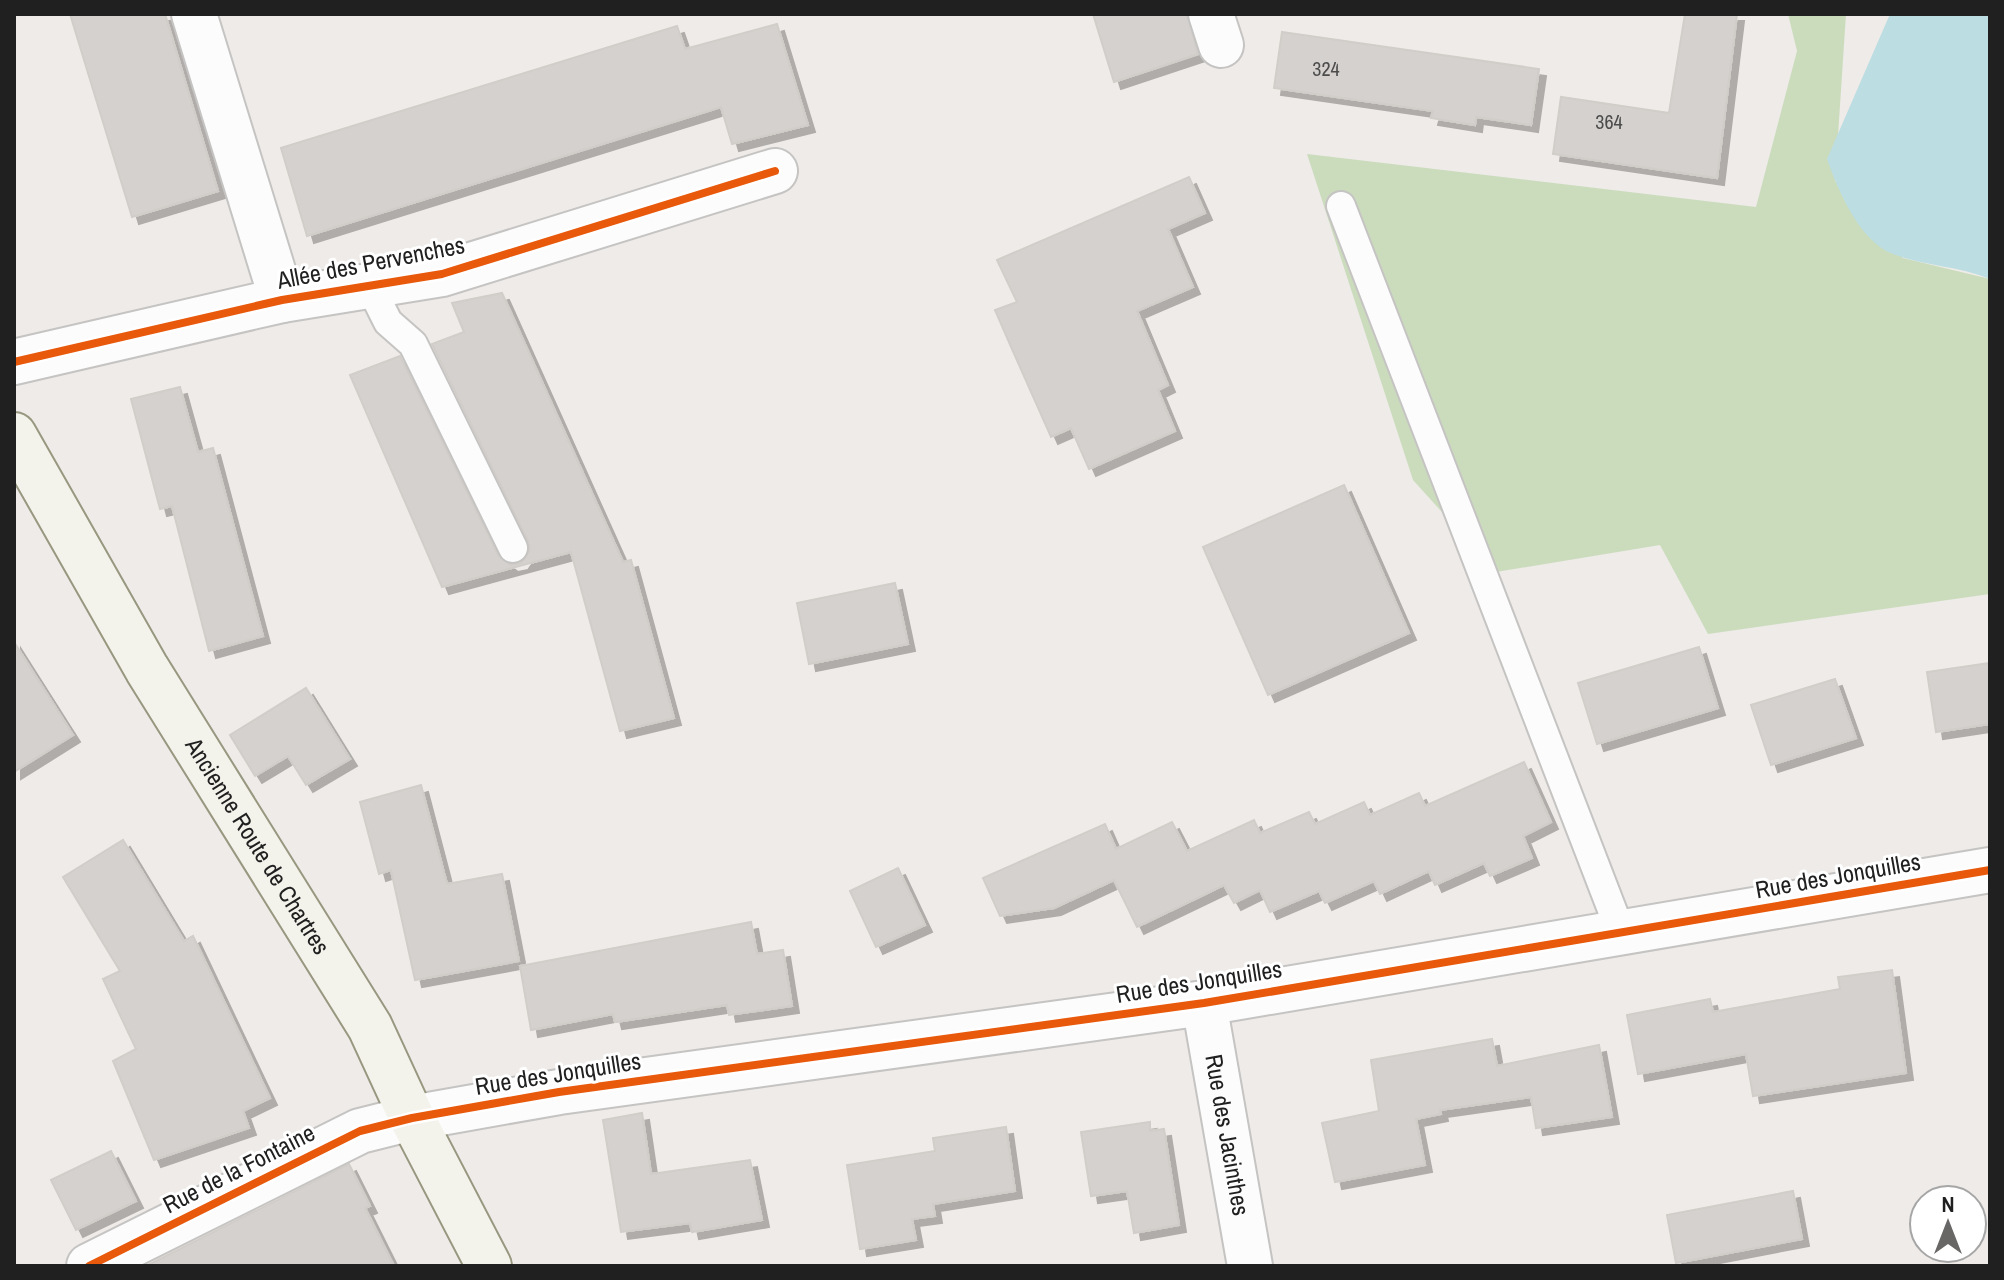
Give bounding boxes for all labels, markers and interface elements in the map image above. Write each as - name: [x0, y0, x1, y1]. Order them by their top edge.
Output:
- house number: 324: [1312, 55, 1340, 82]
- house number: 364: [1595, 108, 1623, 135]
- street label: Allée des Pervenches: [273, 228, 467, 296]
- street label: Ancienne Route de Chartres: [178, 730, 338, 960]
- street label: Rue des Jonquilles: [1753, 845, 1923, 905]
- street label: Rue des Jonquilles: [1114, 952, 1284, 1010]
- street label: Rue des Jonquilles: [473, 1044, 643, 1102]
- street label: Rue des Jacinthes: [1198, 1052, 1258, 1218]
- street label: Rue de la Fontaine: [157, 1116, 320, 1220]
- north arrow: [1908, 1184, 1988, 1264]
- text: N: [1941, 1189, 1955, 1219]

